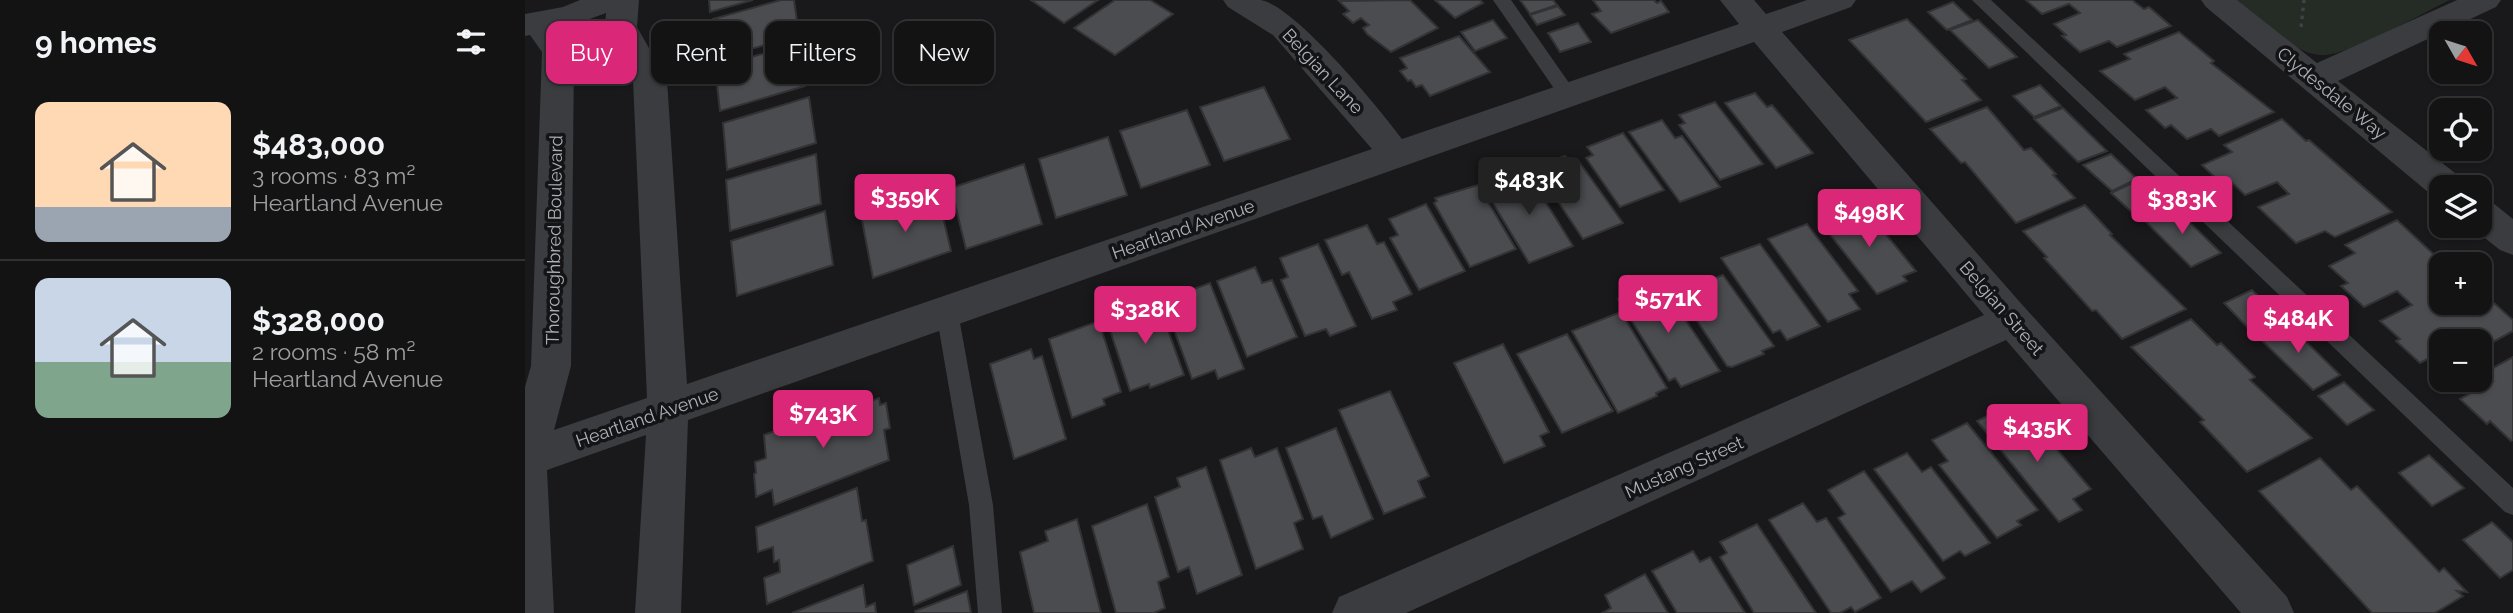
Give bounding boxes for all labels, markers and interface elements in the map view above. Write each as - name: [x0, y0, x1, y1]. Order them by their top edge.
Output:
- chip: Buy: [546, 21, 637, 84]
- chip: Rent: [651, 21, 751, 84]
- chip: Filters: [765, 21, 880, 84]
- chip: New: [894, 21, 994, 84]
- north arrow: [2429, 21, 2492, 84]
- map controls: [2429, 21, 2492, 392]
- icon: filters: [452, 23, 490, 61]
- street label: Belgian Lane: [1278, 24, 1368, 118]
- text: 9 homes: [35, 25, 157, 60]
- street label: Clydesdale Way: [2273, 43, 2391, 144]
- button: locate: [2429, 98, 2492, 161]
- text: $483,000: [252, 127, 385, 162]
- icon: home: [91, 130, 175, 214]
- street label: Thoroughbred Boulevard: [542, 135, 566, 345]
- pin: $483K: [1480, 158, 1578, 217]
- text: 3 rooms · 83 m²: [252, 162, 415, 189]
- text: $483K: [1494, 166, 1564, 193]
- pin: $359K: [856, 174, 954, 234]
- button: layers: [2429, 175, 2492, 238]
- pin: $383K: [2133, 176, 2231, 236]
- text: $359K: [871, 183, 939, 210]
- text: $383K: [2147, 185, 2217, 212]
- text: Heartland Avenue: [252, 189, 443, 216]
- pin: $498K: [1820, 190, 1918, 249]
- street label: Heartland Avenue: [1109, 195, 1257, 263]
- text: $498K: [1834, 198, 1904, 225]
- button: +: [2429, 252, 2492, 315]
- street label: Belgian Street: [1956, 257, 2048, 359]
- pin: $571K: [1619, 276, 1717, 335]
- text: $571K: [1635, 284, 1701, 311]
- pin: $328K: [1096, 286, 1194, 346]
- text: $328K: [1110, 295, 1180, 322]
- pin: $484K: [2249, 296, 2347, 355]
- text: $328,000: [252, 303, 385, 338]
- text: $484K: [2263, 304, 2333, 331]
- icon: home: [91, 306, 175, 390]
- button: −: [2429, 329, 2492, 392]
- text: 2 rooms · 58 m²: [252, 338, 415, 365]
- text: Heartland Avenue: [252, 365, 443, 392]
- street label: Heartland Avenue: [573, 383, 721, 451]
- pin: $743K: [774, 391, 872, 450]
- text: $743K: [789, 399, 857, 426]
- pin: $435K: [1988, 405, 2086, 464]
- text: $435K: [2003, 413, 2071, 440]
- street label: Mustang Street: [1622, 432, 1746, 502]

